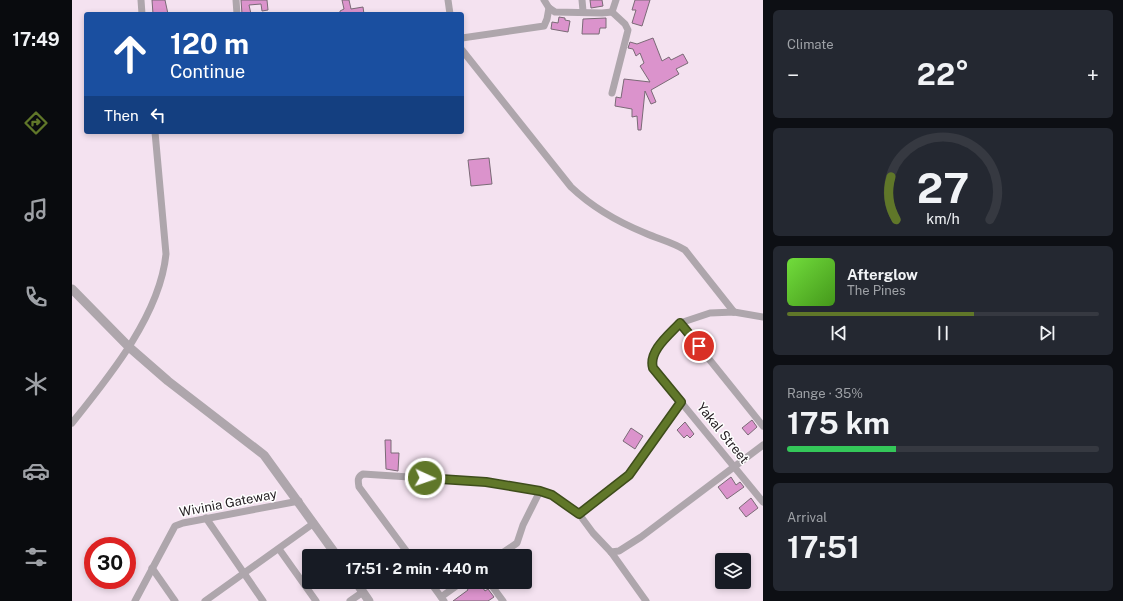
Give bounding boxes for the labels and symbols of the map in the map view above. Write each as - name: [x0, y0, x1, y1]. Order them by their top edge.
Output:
- pin: [682, 329, 716, 363]
- street label: Yakal Street: [694, 400, 752, 466]
- position arrow: [404, 457, 446, 499]
- street label: Wivinia Gateway: [178, 486, 278, 520]
- speed limit sign: 30: [84, 537, 136, 589]

